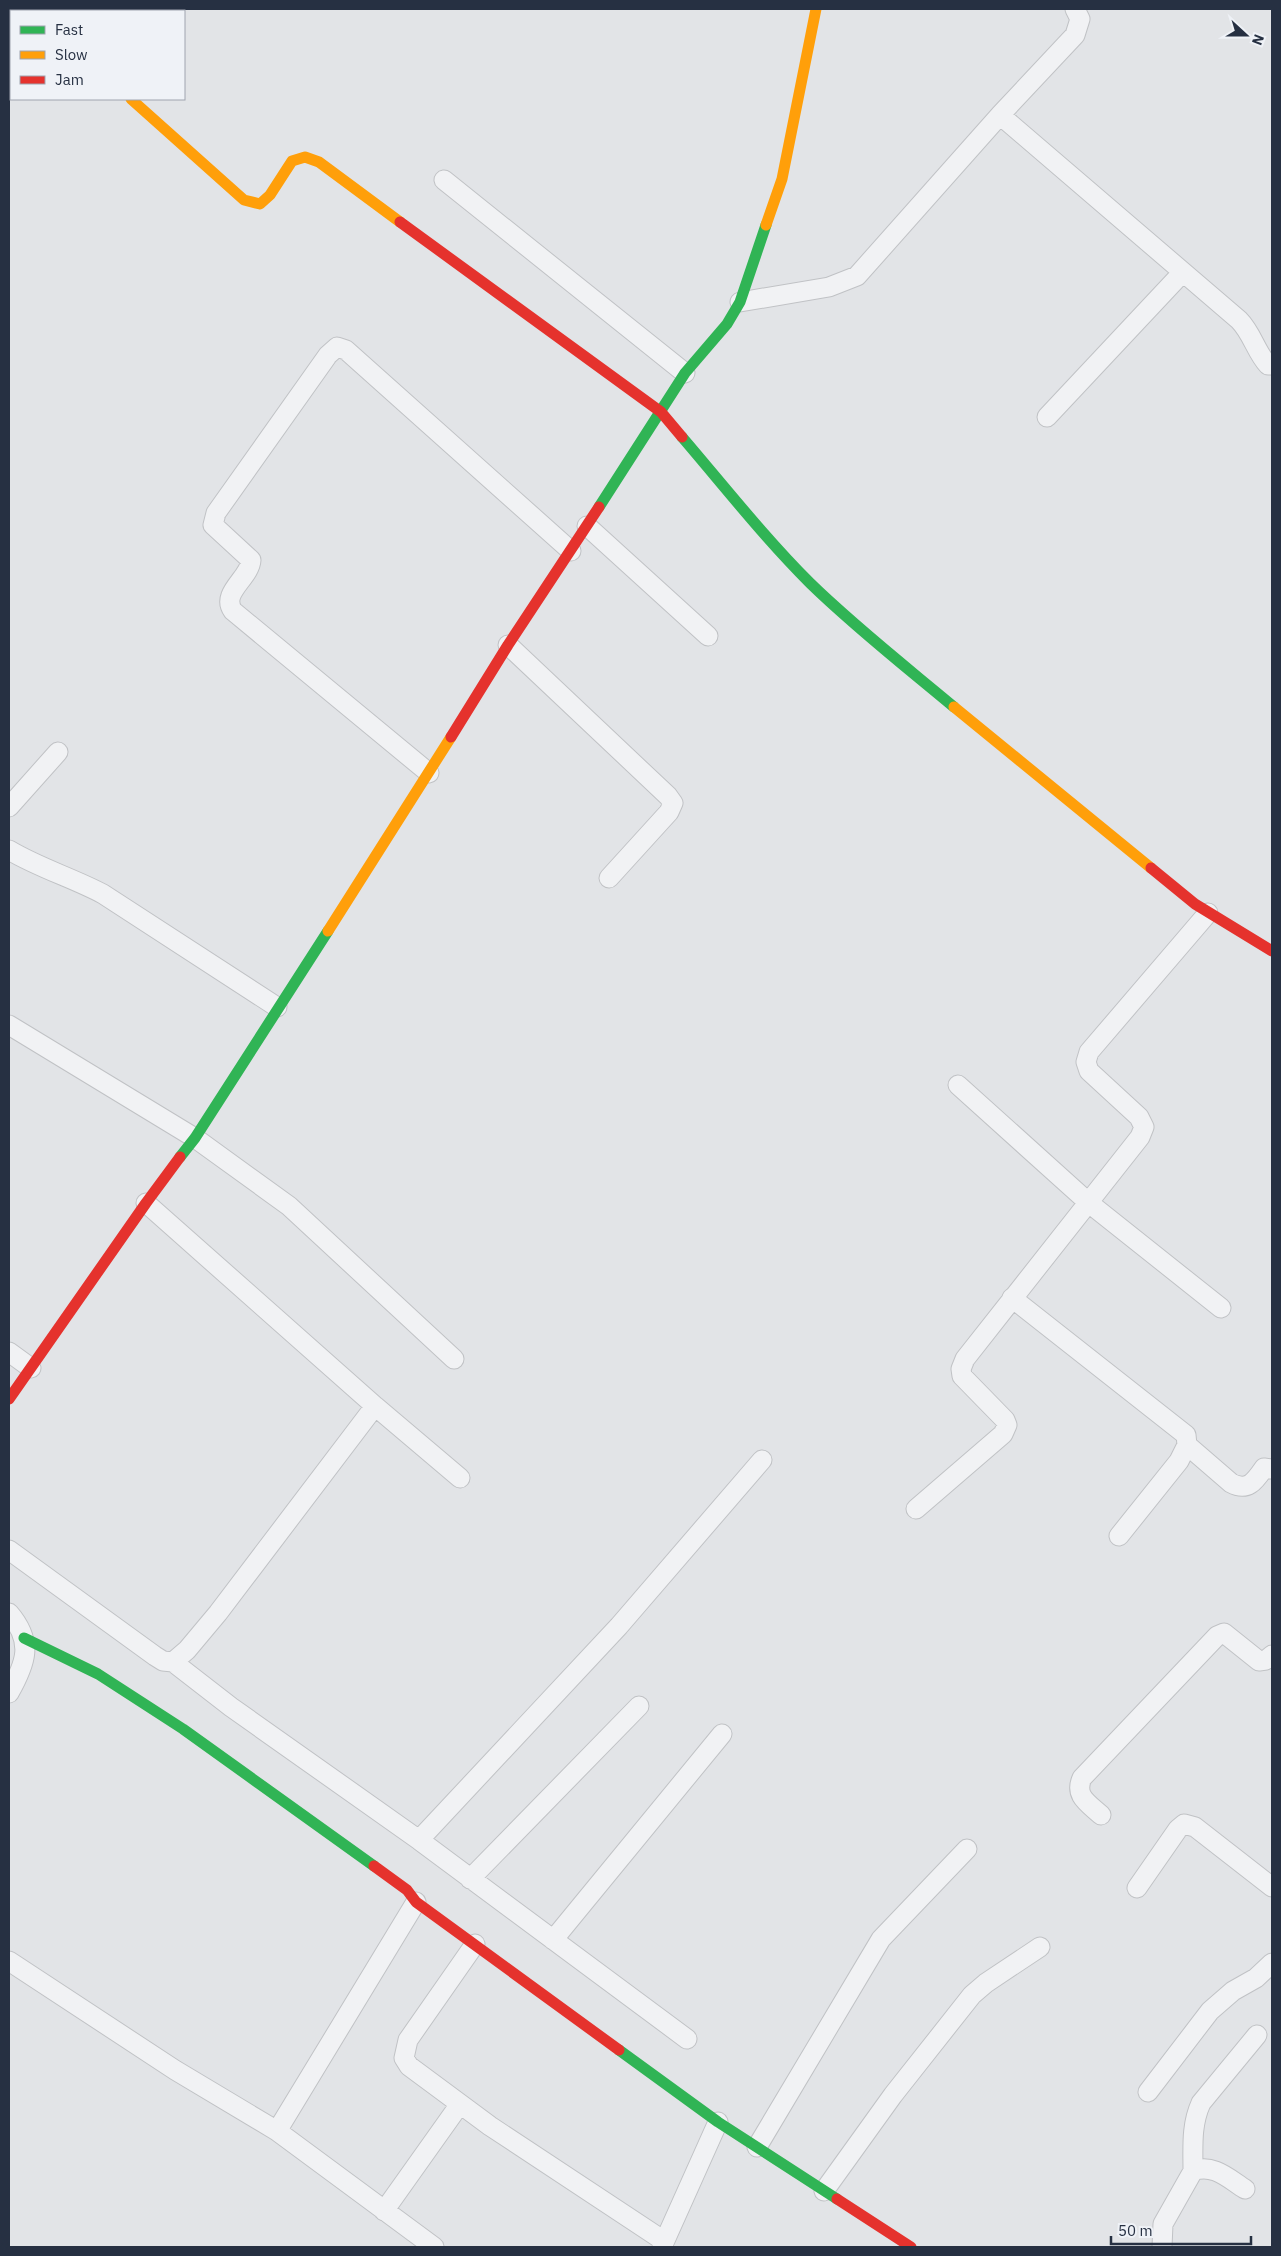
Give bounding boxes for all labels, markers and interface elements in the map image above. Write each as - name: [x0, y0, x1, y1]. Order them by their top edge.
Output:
- legend: [10, 10, 185, 100]
- north arrow: [1221, 10, 1271, 60]
- text: Fast: [55, 20, 83, 39]
- text: N: [1248, 32, 1268, 48]
- text: Slow: [55, 45, 88, 64]
- text: Jam: [55, 70, 84, 89]
- scale bar: [1111, 2214, 1251, 2246]
- text: 50 m: [1118, 2221, 1153, 2240]

